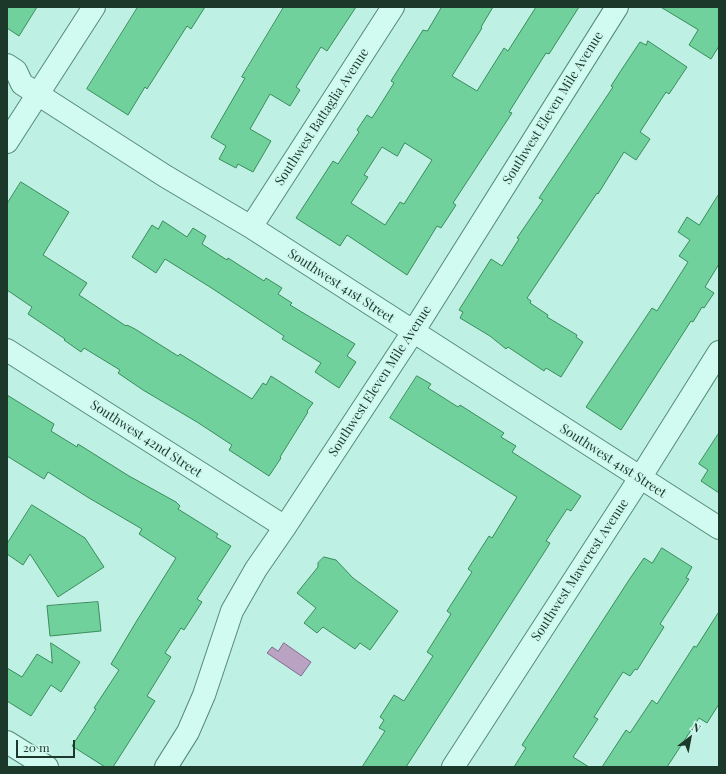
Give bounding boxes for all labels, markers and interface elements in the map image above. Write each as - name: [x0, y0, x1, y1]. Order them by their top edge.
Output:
- street label: Southwest Eleven Mile Avenue: [499, 29, 607, 187]
- street label: Southwest Battaglia Avenue: [272, 45, 372, 189]
- street label: Southwest 41st Street: [285, 246, 397, 326]
- street label: Southwest Eleven Mile Avenue: [325, 302, 435, 460]
- street label: Southwest 42nd Street: [87, 397, 205, 481]
- street label: Southwest 41st Street: [557, 421, 669, 501]
- street label: Southwest Mawcrest Avenue: [528, 496, 632, 644]
- north arrow: [670, 718, 710, 758]
- text: N: [689, 719, 704, 736]
- scale bar: [18, 732, 77, 758]
- text: 20 m: [23, 739, 50, 755]

